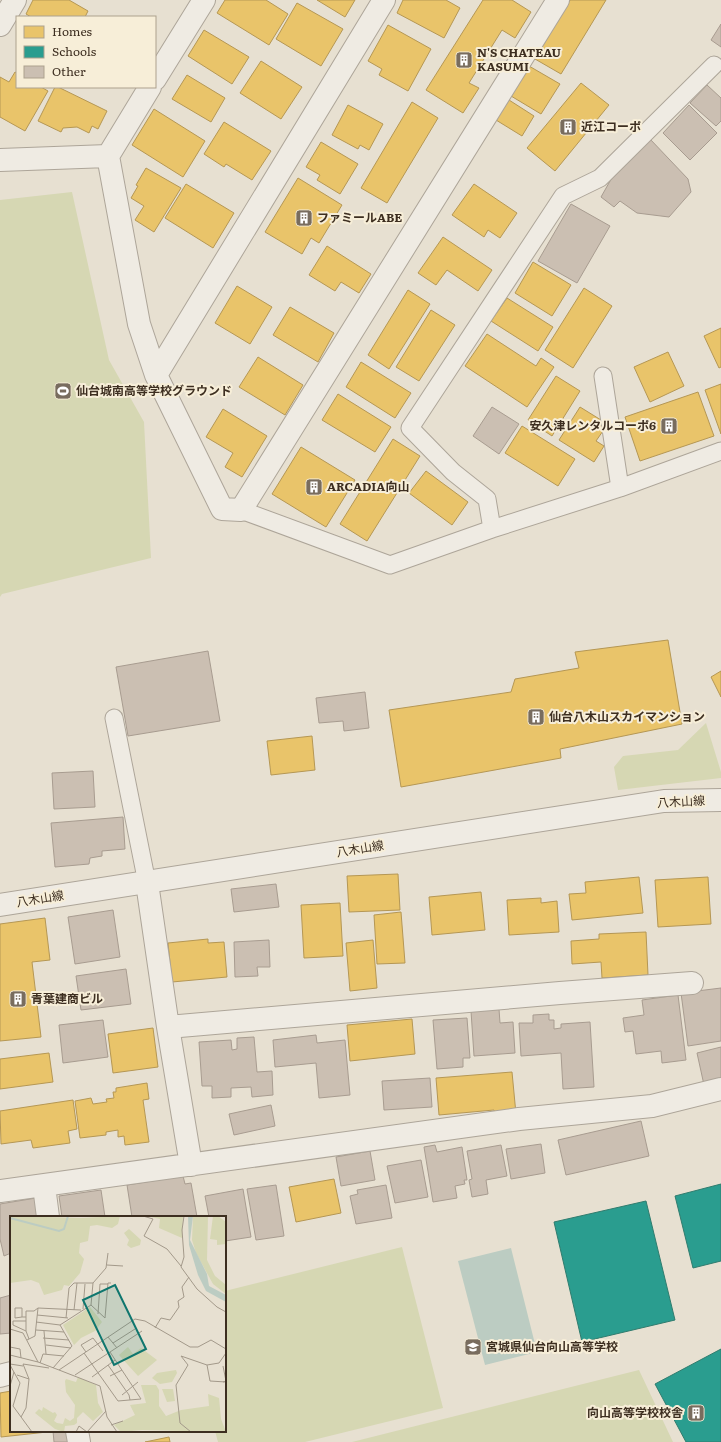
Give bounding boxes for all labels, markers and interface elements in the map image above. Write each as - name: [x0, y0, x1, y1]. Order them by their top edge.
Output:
- legend: [16, 16, 156, 88]
- text: Homes: [52, 22, 92, 40]
- text: Schools: [52, 42, 97, 60]
- place label: N'S CHATEAU KASUMI: [477, 43, 562, 75]
- building icon: N'S CHATEAU KASUMI: [454, 50, 474, 70]
- text: Other: [52, 62, 86, 80]
- building icon: 近江コーポ: [558, 117, 578, 137]
- place label: 近江コーポ: [581, 117, 641, 135]
- building icon: ファミールABE: [294, 208, 314, 228]
- place label: ファミールABE: [317, 208, 402, 226]
- sports icon: 仙台城南高等学校グラウンド: [53, 381, 73, 401]
- place label: 仙台城南高等学校グラウンド: [76, 381, 232, 399]
- place label: 安久津レンタルコーポ6: [529, 416, 656, 434]
- building icon: 安久津レンタルコーポ6: [659, 416, 679, 436]
- building icon: ARCADIA向山: [304, 477, 324, 497]
- place label: ARCADIA向山: [327, 477, 409, 495]
- building icon: 仙台八木山スカイマンション: [526, 707, 546, 727]
- place label: 仙台八木山スカイマンション: [549, 707, 705, 725]
- street label: 八木山線: [657, 791, 705, 811]
- street label: 八木山線: [335, 835, 385, 861]
- street label: 八木山線: [15, 885, 65, 911]
- building icon: 青葉建商ビル: [8, 989, 28, 1009]
- place label: 青葉建商ビル: [31, 989, 103, 1007]
- inset map: [10, 1216, 226, 1432]
- school or university icon: 宮城県仙台向山高等学校: [463, 1337, 483, 1357]
- place label: 宮城県仙台向山高等学校: [486, 1337, 618, 1355]
- place label: 向山高等学校校舎: [587, 1403, 683, 1421]
- building icon: 向山高等学校校舎: [686, 1403, 706, 1423]

